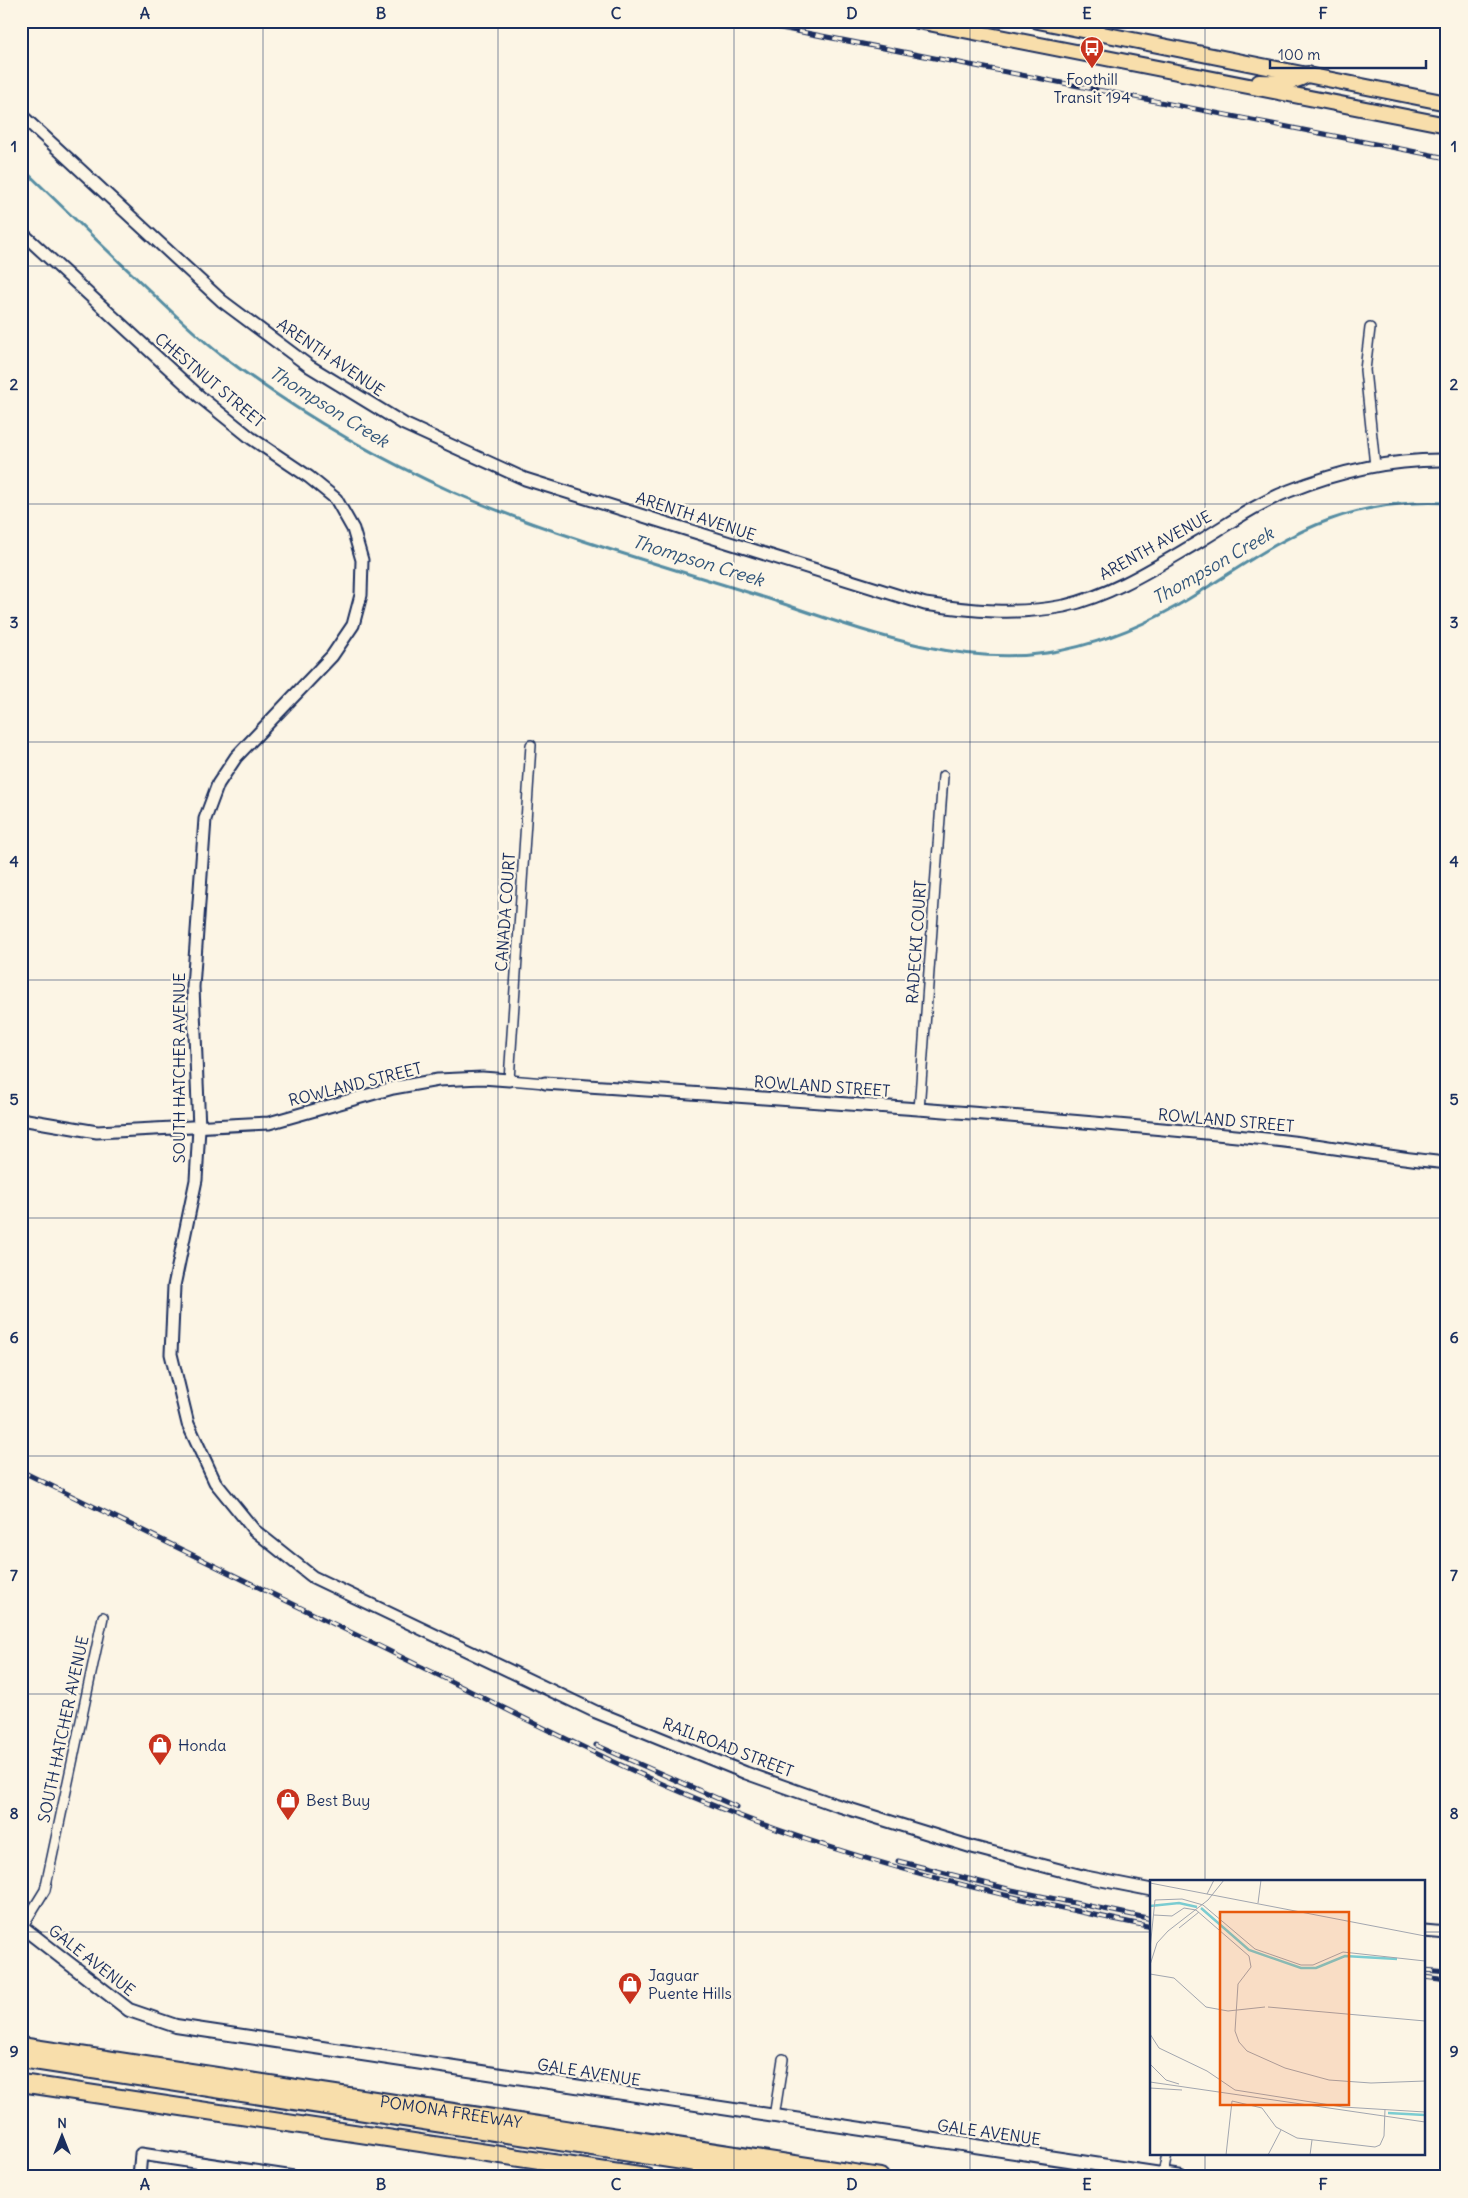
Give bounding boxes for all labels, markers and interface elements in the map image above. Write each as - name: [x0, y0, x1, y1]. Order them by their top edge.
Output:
- text: A: [140, 3, 150, 23]
- text: B: [376, 3, 387, 23]
- text: C: [611, 3, 622, 23]
- text: D: [846, 3, 858, 23]
- text: E: [1082, 3, 1092, 23]
- text: F: [1318, 3, 1328, 23]
- bus stop icon: Foothill Transit 194: [1079, 35, 1105, 69]
- scale bar: [1270, 38, 1427, 70]
- text: 100 m: [1278, 45, 1320, 64]
- place label: Foothill Transit 194: [1054, 69, 1130, 107]
- text: 1: [11, 136, 17, 156]
- text: 1: [1451, 136, 1457, 156]
- street label: ARENTH AVENUE: [274, 314, 388, 400]
- street label: CHESTNUT STREET: [151, 328, 269, 432]
- water label: Thompson Creek: [265, 361, 395, 453]
- text: 2: [10, 374, 19, 394]
- text: 2: [1450, 374, 1459, 394]
- street label: ARENTH AVENUE: [633, 487, 759, 545]
- street label: ARENTH AVENUE: [1095, 506, 1215, 584]
- water label: Thompson Creek: [1148, 521, 1279, 610]
- water label: Thompson Creek: [630, 530, 768, 592]
- text: 3: [9, 612, 19, 632]
- text: 3: [1449, 612, 1459, 632]
- text: 4: [9, 851, 19, 871]
- text: 4: [1449, 851, 1459, 871]
- street label: CANADA COURT: [491, 852, 519, 972]
- street label: RADECKI COURT: [902, 880, 930, 1004]
- street label: SOUTH HATCHER AVENUE: [169, 973, 189, 1163]
- street label: ROWLAND STREET: [286, 1058, 424, 1110]
- street label: ROWLAND STREET: [753, 1071, 891, 1101]
- text: 5: [9, 1089, 19, 1109]
- text: 5: [1449, 1089, 1459, 1109]
- street label: ROWLAND STREET: [1157, 1104, 1295, 1136]
- text: 6: [9, 1327, 19, 1347]
- text: 6: [1449, 1327, 1459, 1347]
- text: 7: [10, 1565, 18, 1585]
- text: 7: [1450, 1565, 1458, 1585]
- street label: SOUTH HATCHER AVENUE: [33, 1634, 93, 1824]
- street label: RAILROAD STREET: [660, 1713, 796, 1781]
- shop icon: Honda: [147, 1732, 173, 1766]
- place label: Honda: [178, 1735, 226, 1755]
- shop icon: Best Buy: [275, 1787, 301, 1821]
- place label: Best Buy: [306, 1790, 370, 1810]
- text: 8: [9, 1803, 19, 1823]
- text: 8: [1449, 1803, 1459, 1823]
- inset map: [1150, 1880, 1426, 2156]
- street label: GALE AVENUE: [45, 1920, 139, 2000]
- place label: Jaguar Puente Hills: [648, 1965, 732, 2003]
- shop icon: Jaguar Puente Hills: [617, 1971, 643, 2005]
- text: 9: [9, 2041, 19, 2061]
- text: 9: [1449, 2041, 1459, 2061]
- street label: GALE AVENUE: [536, 2054, 642, 2090]
- street label: POMONA FREEWAY: [379, 2091, 523, 2132]
- north arrow: [38, 2110, 88, 2160]
- text: N: [57, 2114, 67, 2132]
- street label: GALE AVENUE: [936, 2115, 1042, 2149]
- text: A: [140, 2174, 150, 2194]
- text: B: [376, 2174, 387, 2194]
- text: C: [611, 2174, 622, 2194]
- text: D: [846, 2174, 858, 2194]
- text: E: [1082, 2174, 1092, 2194]
- text: F: [1318, 2174, 1328, 2194]

